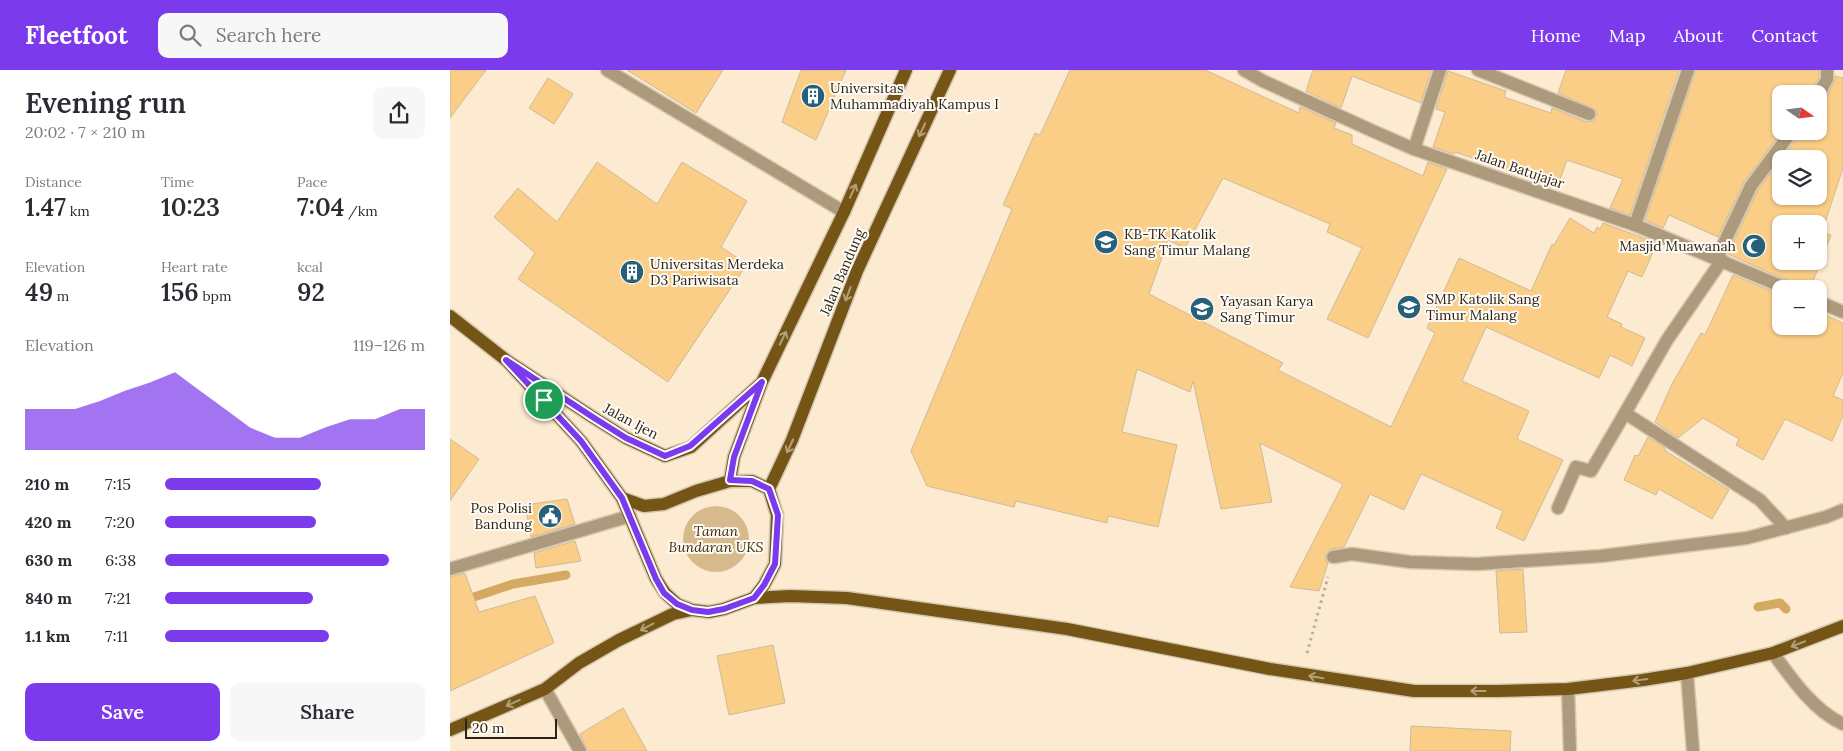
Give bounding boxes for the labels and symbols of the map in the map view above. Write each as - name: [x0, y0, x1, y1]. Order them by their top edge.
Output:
- place label: Universitas Muhammadiyah Kampus I: [830, 79, 999, 113]
- building icon: Universitas Muhammadiyah Kampus I: [800, 83, 826, 109]
- north arrow: [1772, 85, 1828, 140]
- one-way arrow: [917, 122, 926, 137]
- street label: Jalan Batujajar: [1472, 145, 1567, 193]
- one-way arrow: [849, 184, 858, 199]
- place label: KB-TK Katolik Sang Timur Malang: [1124, 225, 1250, 259]
- street label: Jalan Bandung: [815, 226, 869, 319]
- school or university icon: KB-TK Katolik Sang Timur Malang: [1093, 229, 1119, 255]
- mosque icon: Masjid Muawanah: [1741, 233, 1767, 259]
- place label: Masjid Muawanah: [1619, 237, 1736, 255]
- place label: Universitas Merdeka D3 Pariwisata: [650, 255, 784, 289]
- building icon: Universitas Merdeka D3 Pariwisata: [619, 259, 645, 285]
- one-way arrow: [843, 286, 852, 301]
- place label: SMP Katolik Sang Timur Malang: [1426, 290, 1540, 324]
- place label: Yayasan Karya Sang Timur: [1219, 292, 1313, 326]
- school or university icon: SMP Katolik Sang Timur Malang: [1396, 294, 1422, 320]
- school or university icon: Yayasan Karya Sang Timur: [1189, 296, 1215, 322]
- one-way arrow: [779, 331, 788, 346]
- pin: [523, 379, 565, 421]
- street label: Jalan Ijen: [600, 399, 662, 443]
- one-way arrow: [784, 438, 794, 453]
- place label: Pos Polisi Bandung: [471, 499, 532, 533]
- public building icon: Pos Polisi Bandung: [537, 503, 563, 529]
- park label: Taman Bundaran UKS: [669, 522, 763, 556]
- one-way arrow: [640, 623, 655, 632]
- one-way arrow: [1790, 640, 1805, 649]
- one-way arrow: [1309, 671, 1325, 681]
- one-way arrow: [1632, 675, 1648, 685]
- one-way arrow: [1470, 686, 1486, 696]
- one-way arrow: [506, 699, 521, 708]
- scale bar: [465, 716, 558, 739]

